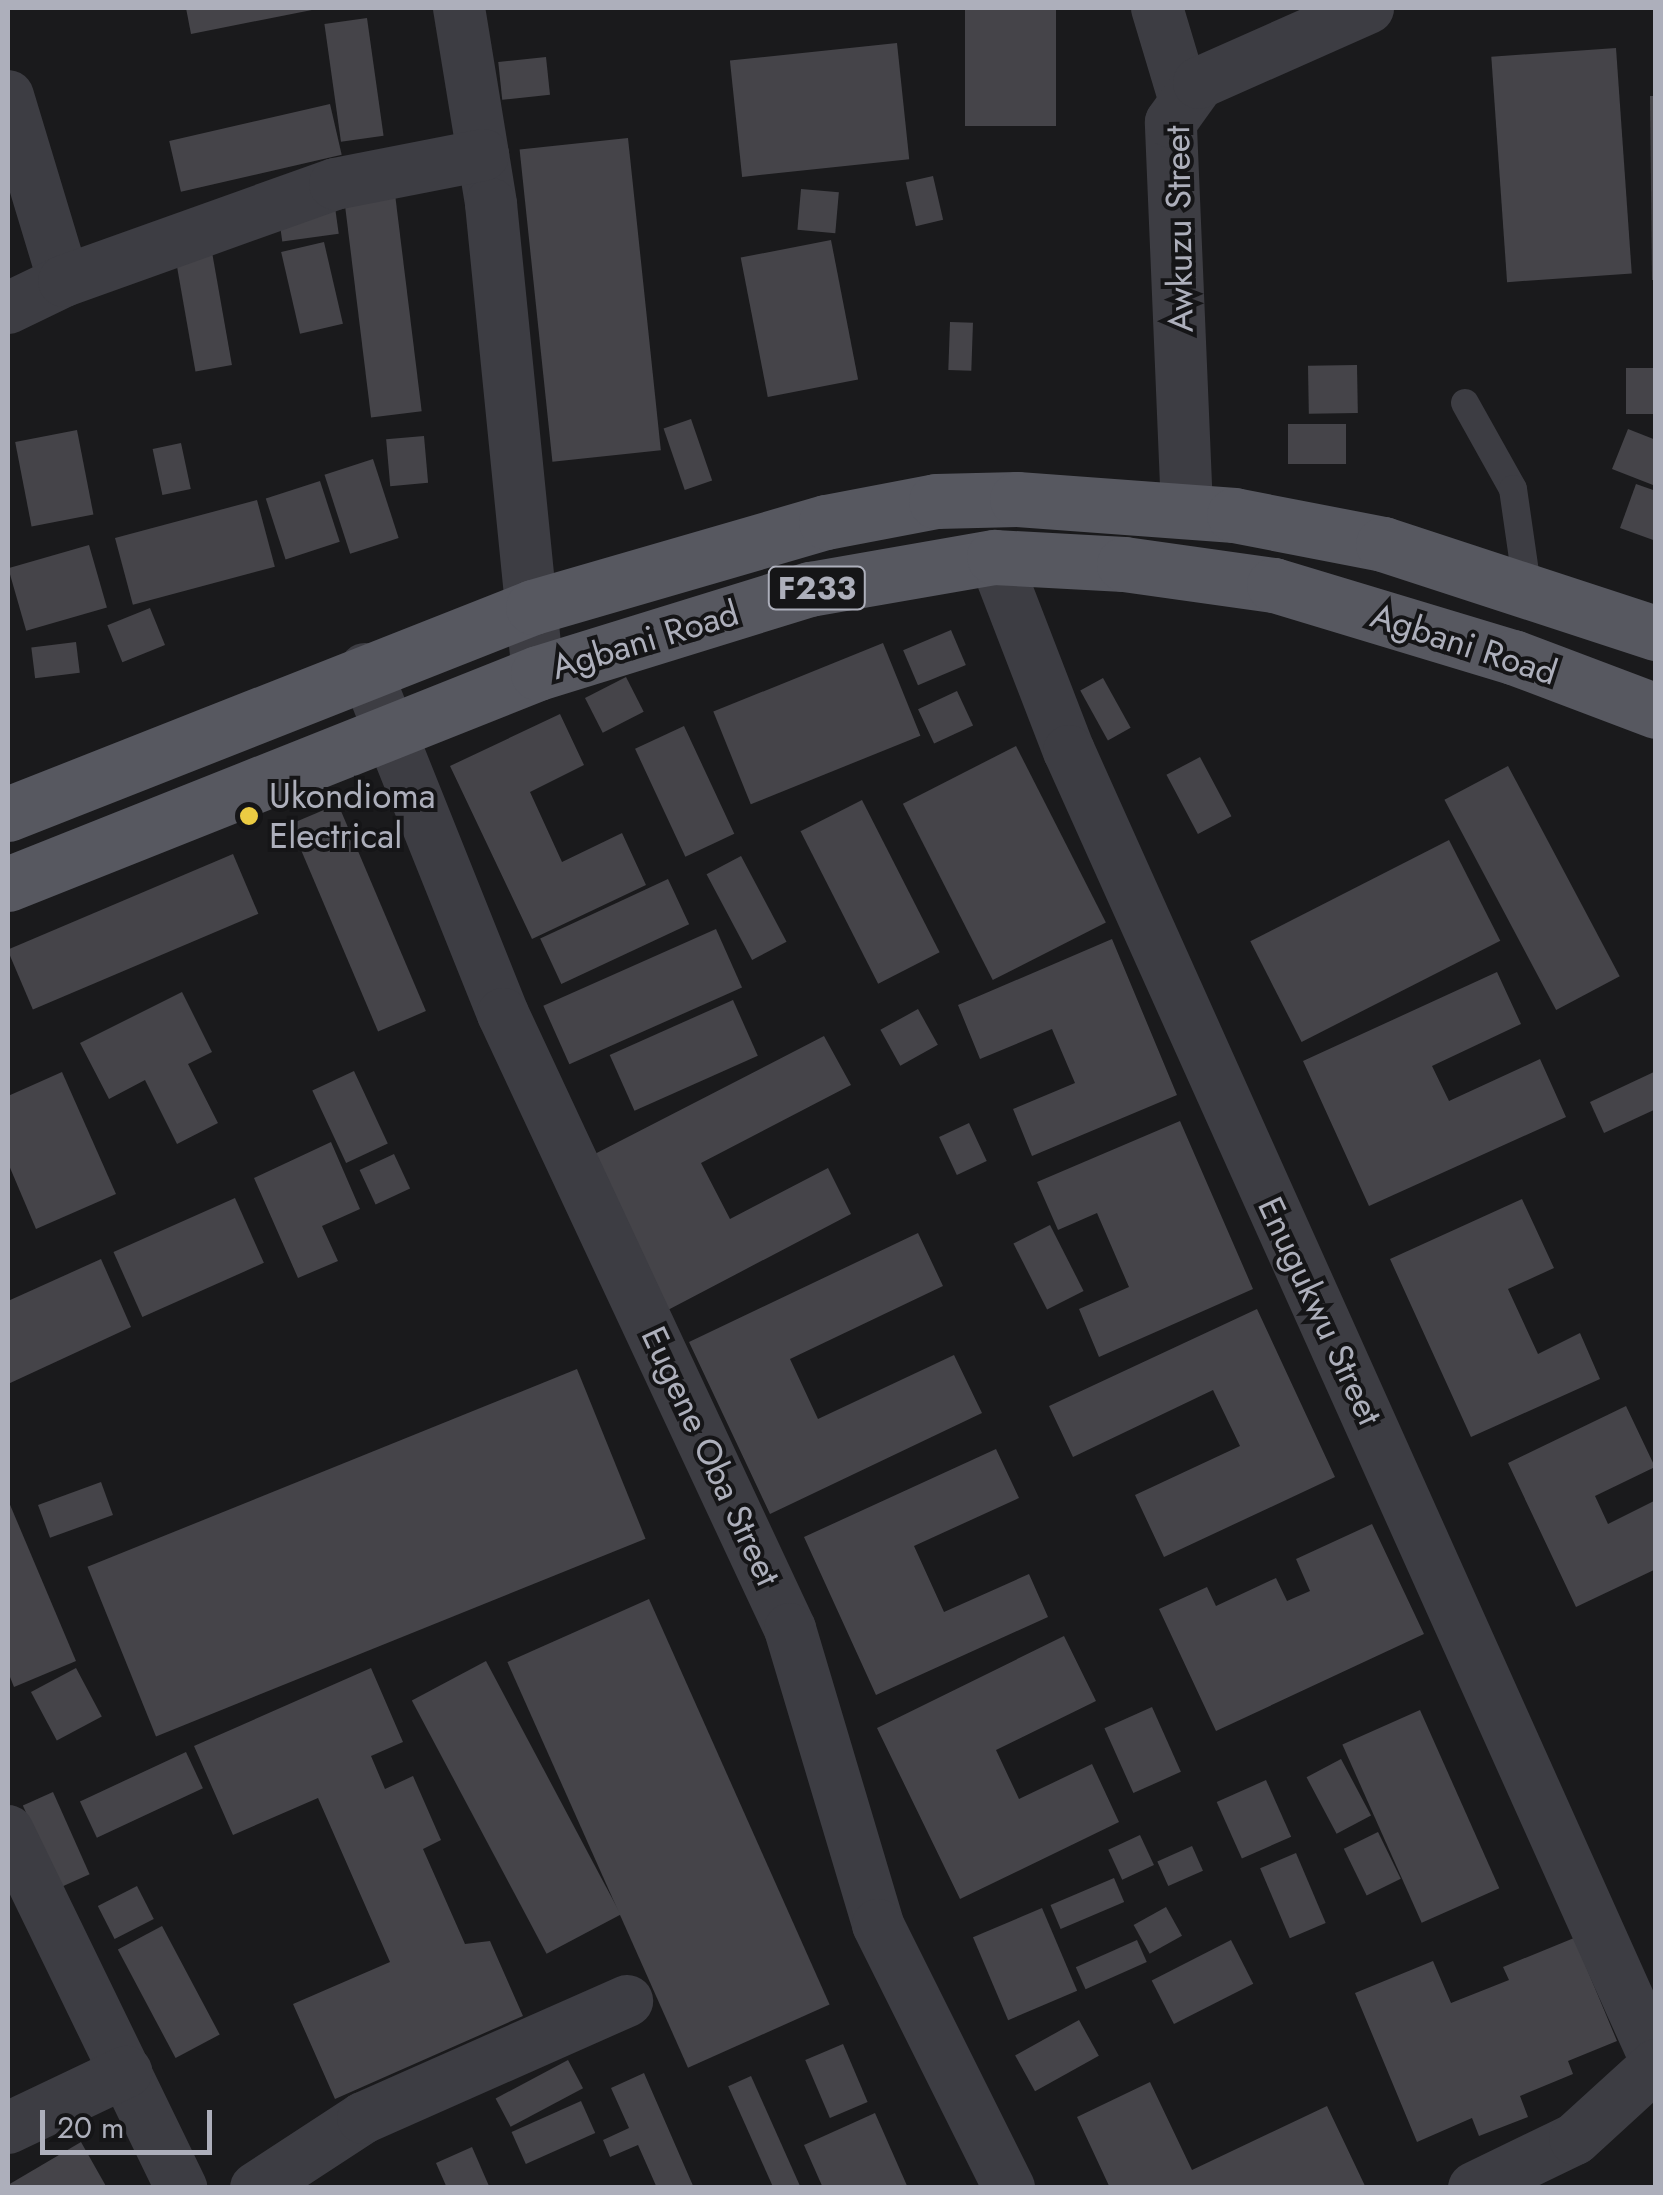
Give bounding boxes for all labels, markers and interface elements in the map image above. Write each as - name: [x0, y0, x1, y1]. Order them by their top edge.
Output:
- street label: Awkuzu Street: [1156, 125, 1202, 333]
- road number: F233: [767, 561, 867, 615]
- street label: Agbani Road: [546, 592, 744, 688]
- street label: Agbani Road: [1366, 594, 1562, 694]
- place label: Ukondioma Electrical: [269, 775, 436, 857]
- marker: Ukondioma Electrical: [238, 805, 260, 827]
- street label: Enugukwu Street: [1249, 1190, 1391, 1432]
- street label: Eugene Oba Street: [633, 1320, 789, 1592]
- scale bar: [45, 2090, 218, 2152]
- text: 20 m: [57, 2106, 124, 2149]

